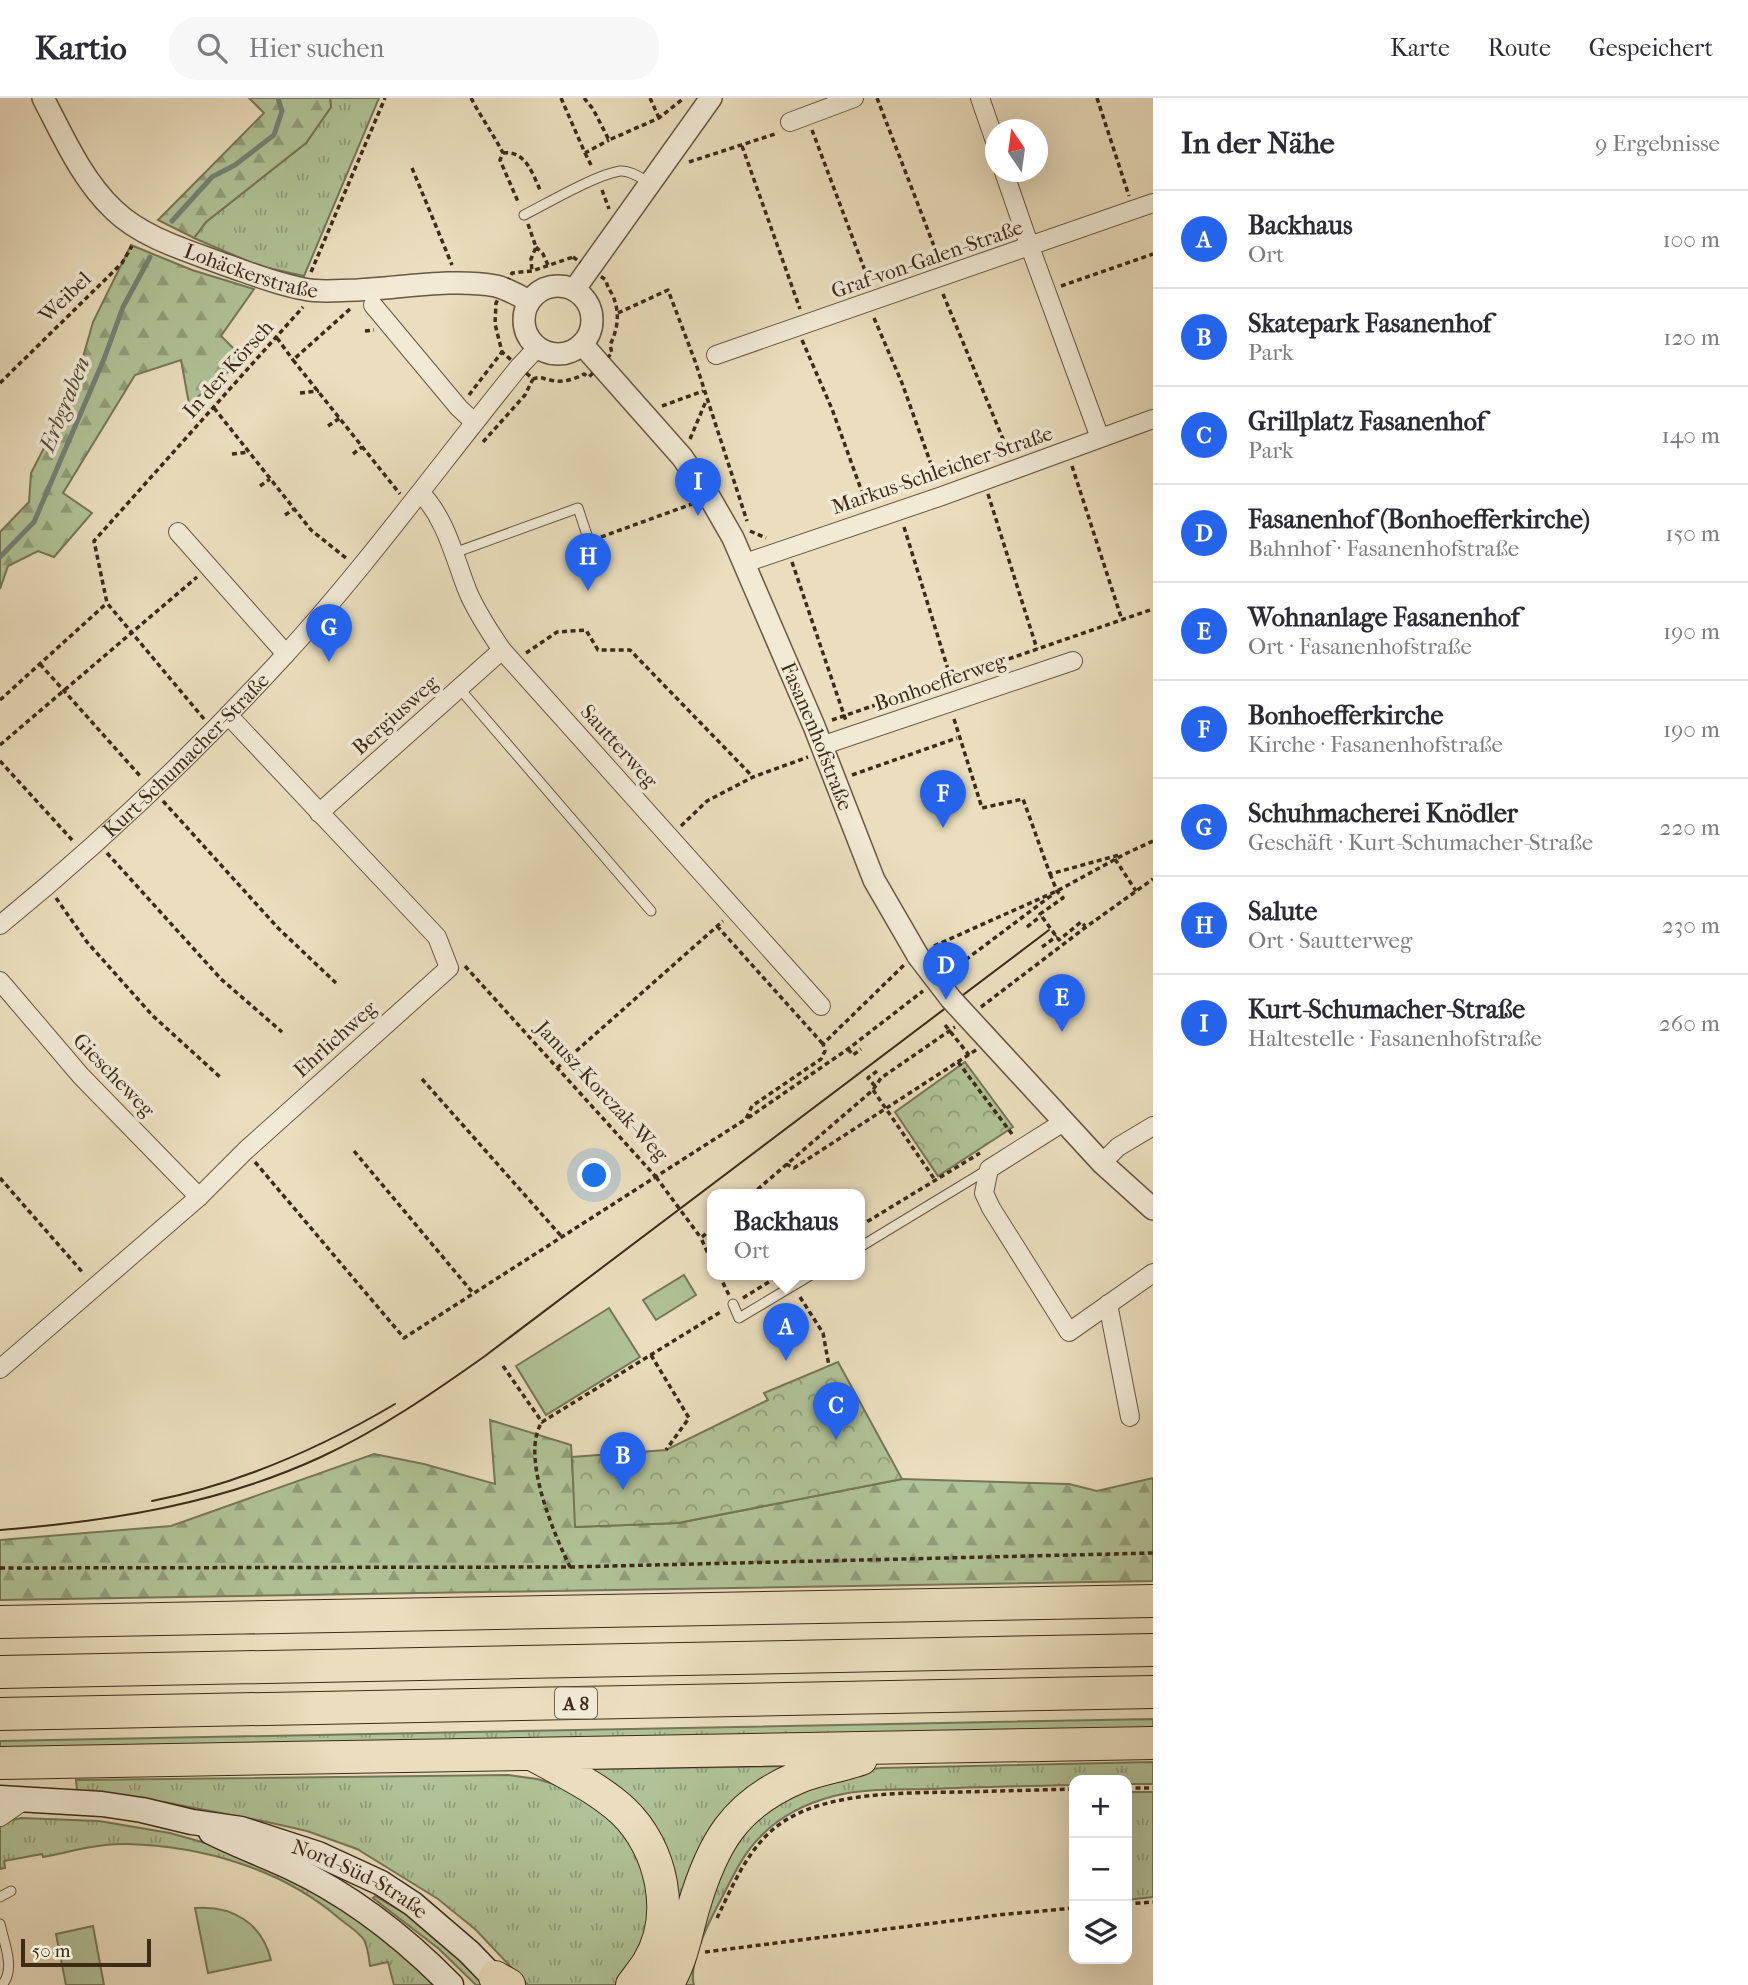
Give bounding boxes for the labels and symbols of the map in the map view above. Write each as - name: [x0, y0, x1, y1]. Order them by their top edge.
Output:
- north arrow: [985, 119, 1048, 182]
- street label: Graf-von-Galen-Straße: [828, 215, 1026, 303]
- street label: Lohäckerstraße: [181, 239, 319, 303]
- street label: Weibel: [33, 266, 96, 328]
- street label: In der Körsch: [178, 315, 278, 423]
- water label: Erbgraben: [33, 353, 96, 457]
- street label: Markus-Schleicher-Straße: [828, 421, 1056, 519]
- pin: I: [675, 458, 721, 516]
- pin: H: [565, 533, 611, 591]
- pin: G: [306, 604, 352, 662]
- street label: Bonhoefferweg: [871, 648, 1010, 716]
- street label: Fasanenhofstraße: [776, 658, 858, 814]
- street label: Kurt-Schumacher-Straße: [98, 668, 274, 842]
- street label: Bergiusweg: [347, 670, 443, 760]
- street label: Sautterweg: [575, 699, 663, 793]
- pin: F: [920, 770, 966, 828]
- pin: D: [923, 942, 969, 1000]
- pin: E: [1039, 974, 1085, 1032]
- street label: Ehrlichweg: [289, 995, 382, 1082]
- street label: Janusz-Korczak-Weg: [529, 1014, 674, 1167]
- street label: Giescheweg: [68, 1028, 160, 1122]
- your location: [577, 1158, 611, 1192]
- pin: A: [763, 1303, 809, 1361]
- pin: C: [813, 1382, 859, 1440]
- pin: B: [600, 1432, 646, 1490]
- road number: A 8: [555, 1688, 597, 1718]
- street label: Nord-Süd-Straße: [289, 1834, 433, 1923]
- scale bar: [21, 1936, 150, 1968]

